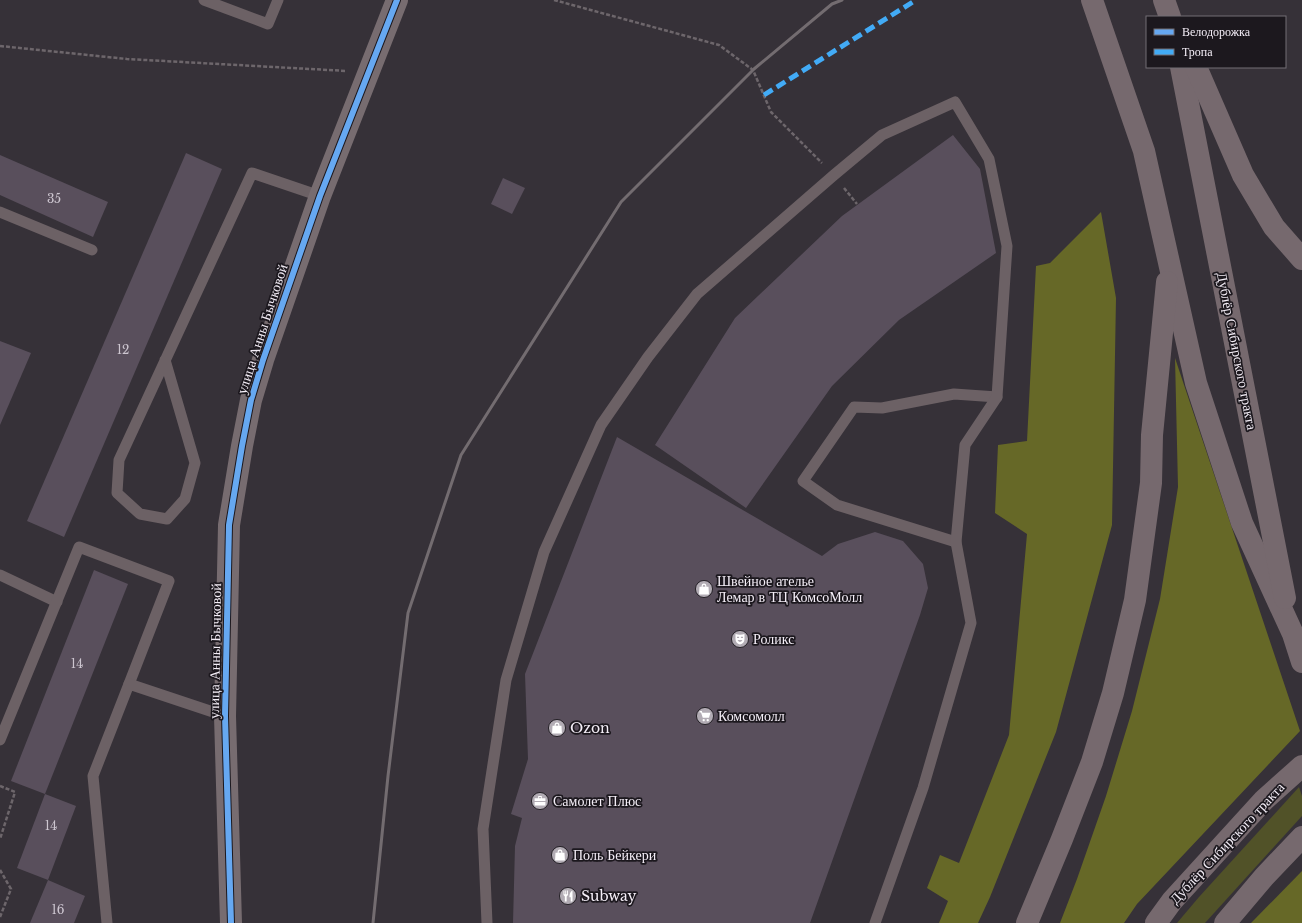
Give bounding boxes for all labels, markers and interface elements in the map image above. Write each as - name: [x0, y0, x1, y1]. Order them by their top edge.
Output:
- legend: [1146, 16, 1286, 68]
- text: Велодорожка: [1182, 24, 1251, 39]
- text: Тропа: [1182, 44, 1213, 59]
- house number: 35: [47, 191, 61, 206]
- street label: улица Анны Бычковой: [232, 261, 292, 396]
- street label: Дублёр Сибирского тракта: [1213, 271, 1261, 432]
- house number: 12: [117, 342, 129, 357]
- place label: Швейное ателье Лемар в ТЦ КомсоМолл: [717, 572, 862, 606]
- shop icon: Швейное ателье Лемар в ТЦ КомсоМолл: [694, 579, 714, 599]
- street label: улица Анны Бычковой: [205, 583, 225, 719]
- theatre icon: Роликс: [730, 629, 750, 649]
- place label: Роликс: [753, 630, 794, 648]
- house number: 14: [71, 656, 83, 671]
- supermarket icon: Комсомолл: [695, 706, 715, 726]
- place label: Комсомолл: [718, 707, 785, 725]
- shop icon: Ozon: [547, 718, 567, 738]
- place label: Ozon: [570, 719, 610, 737]
- street label: Дублёр Сибирского тракта: [1166, 778, 1289, 908]
- office icon: Самолет Плюс: [530, 791, 550, 811]
- place label: Самолет Плюс: [553, 792, 641, 810]
- house number: 14: [45, 818, 57, 833]
- shop icon: Поль Бейкери: [550, 845, 570, 865]
- place label: Поль Бейкери: [573, 846, 657, 864]
- restaurant icon: Subway: [558, 886, 578, 906]
- place label: Subway: [581, 887, 637, 905]
- house number: 16: [51, 902, 65, 917]

